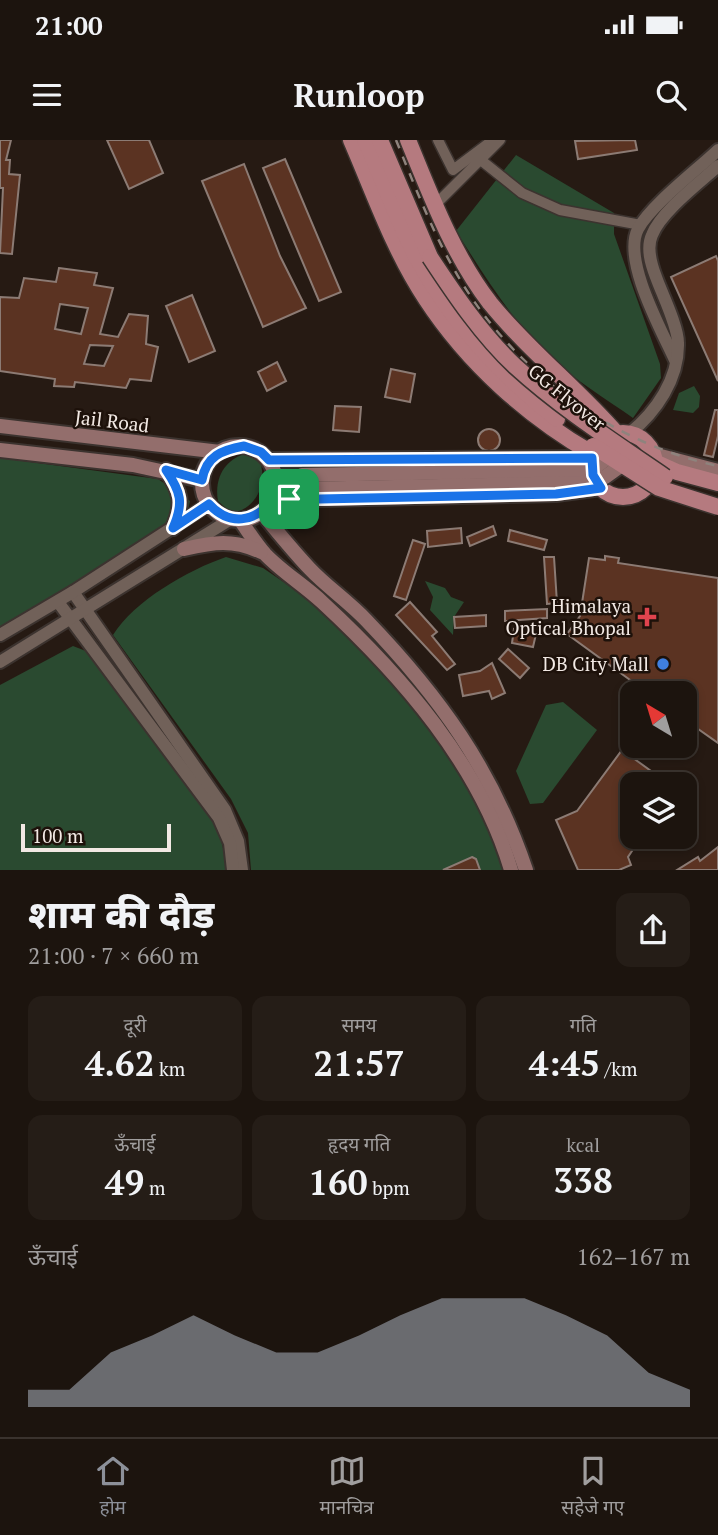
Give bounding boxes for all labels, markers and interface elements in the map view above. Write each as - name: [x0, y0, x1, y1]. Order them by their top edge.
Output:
- text: 21:00: [35, 8, 103, 42]
- text: Runloop: [294, 74, 424, 116]
- icon: menu: [28, 76, 66, 114]
- icon: search: [652, 76, 690, 114]
- street label: GG Flyover: [524, 358, 612, 436]
- street label: Jail Road: [74, 404, 151, 438]
- pin: [259, 469, 319, 529]
- icon: arrive: [270, 480, 308, 518]
- place label: Himalaya Optical Bhopal: [505, 593, 631, 640]
- marker: Himalaya Optical Bhopal: [637, 607, 657, 627]
- place label: DB City Mall: [543, 651, 649, 676]
- marker: DB City Mall: [655, 656, 671, 672]
- north arrow: [620, 681, 696, 758]
- map controls: [620, 681, 697, 849]
- button: layers: [620, 772, 697, 849]
- scale bar: [21, 821, 172, 853]
- text: 100 m: [32, 823, 83, 848]
- text: शाम की दौड़: [28, 889, 214, 939]
- button: share: [616, 893, 690, 967]
- text: 21:00 · 7 × 660 m: [28, 940, 199, 971]
- text: दूरी: [124, 1012, 146, 1037]
- text: समय: [341, 1012, 377, 1037]
- text: गति: [570, 1012, 596, 1037]
- text: 4.62: [85, 1040, 154, 1086]
- text: 21:57: [313, 1040, 405, 1086]
- text: 4:45: [529, 1040, 600, 1086]
- text: km: [154, 1056, 185, 1081]
- text: /km: [600, 1056, 637, 1081]
- text: ऊँचाई: [114, 1131, 156, 1156]
- text: हृदय गति: [328, 1131, 390, 1156]
- text: kcal: [566, 1132, 600, 1157]
- text: 338: [553, 1157, 613, 1203]
- text: 49: [105, 1159, 144, 1205]
- text: 160: [308, 1159, 368, 1205]
- text: m: [144, 1175, 165, 1200]
- text: bpm: [368, 1175, 410, 1200]
- text: ऊँचाई: [28, 1241, 78, 1272]
- text: 162–167 m: [577, 1241, 690, 1272]
- tab: होम: [94, 1452, 132, 1522]
- tab: मानचित्र: [319, 1452, 374, 1522]
- tab: सहेजे गए: [561, 1452, 624, 1522]

